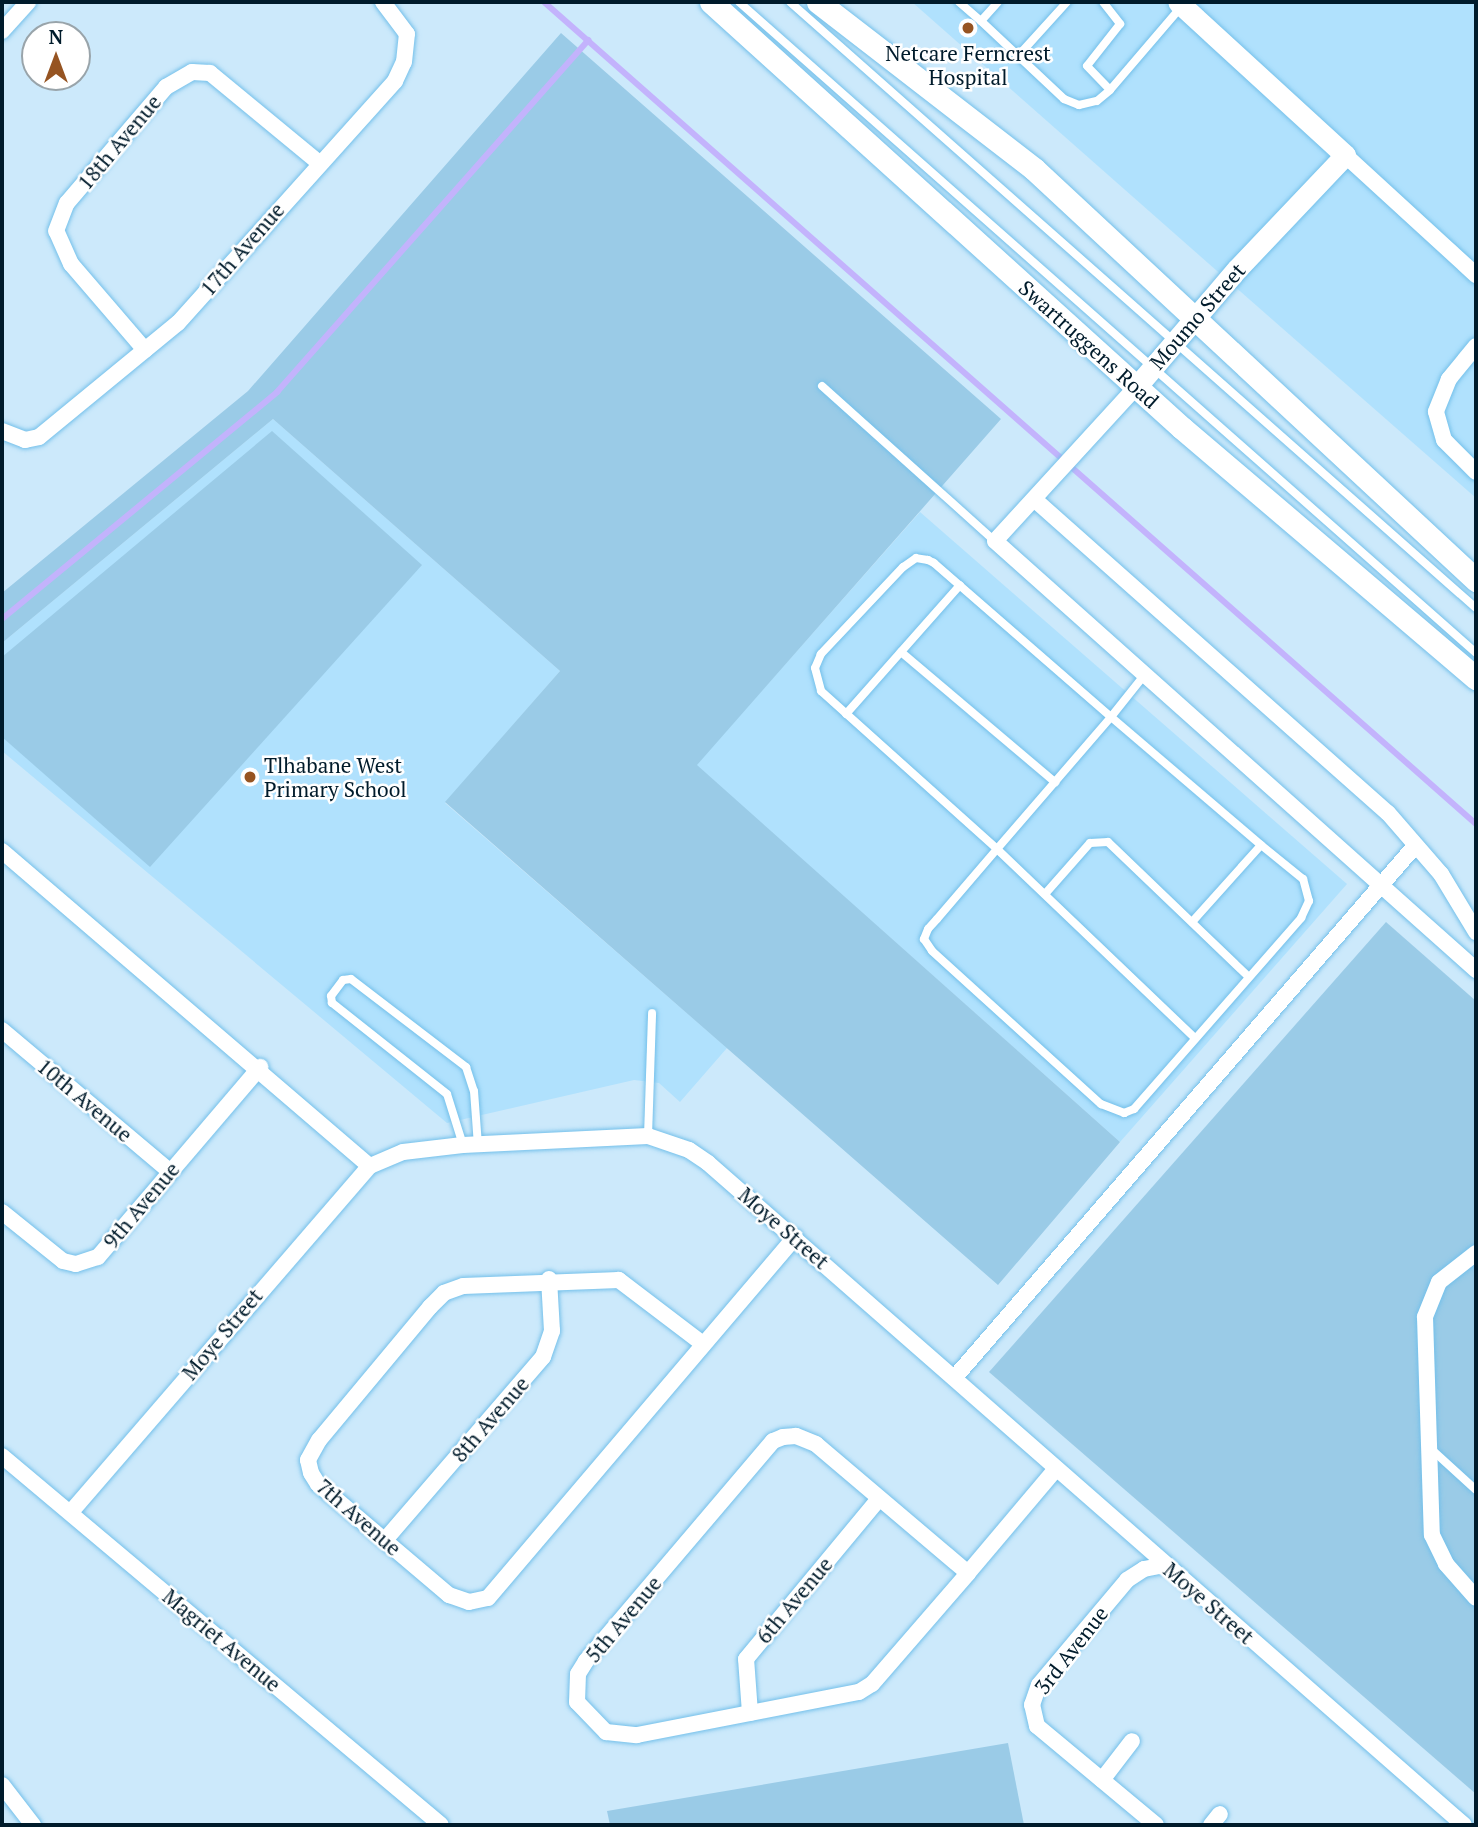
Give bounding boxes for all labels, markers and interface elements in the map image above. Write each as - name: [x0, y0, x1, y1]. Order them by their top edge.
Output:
- marker: Netcare Ferncrest Hospital: [958, 18, 978, 38]
- north arrow: [21, 21, 91, 91]
- text: N: [49, 24, 63, 49]
- place label: Netcare Ferncrest Hospital: [885, 40, 1051, 90]
- street label: 18th Avenue: [72, 89, 166, 195]
- street label: 17th Avenue: [195, 197, 289, 301]
- street label: Moumo Street: [1144, 258, 1250, 374]
- street label: Swartruggens Road: [1014, 275, 1164, 413]
- place label: Tlhabane West Primary School: [264, 752, 407, 802]
- marker: Tlhabane West Primary School: [242, 769, 258, 785]
- street label: 10th Avenue: [32, 1053, 138, 1147]
- street label: 9th Avenue: [98, 1157, 184, 1253]
- street label: Moye Street: [734, 1182, 834, 1274]
- street label: Moye Street: [177, 1283, 267, 1385]
- street label: 8th Avenue: [446, 1371, 534, 1467]
- street label: 7th Avenue: [311, 1473, 407, 1561]
- street label: 6th Avenue: [751, 1552, 837, 1648]
- street label: Moye Street: [1159, 1557, 1259, 1649]
- street label: 5th Avenue: [580, 1571, 666, 1667]
- street label: Magriet Avenue: [158, 1583, 286, 1697]
- street label: 3rd Avenue: [1029, 1601, 1113, 1699]

